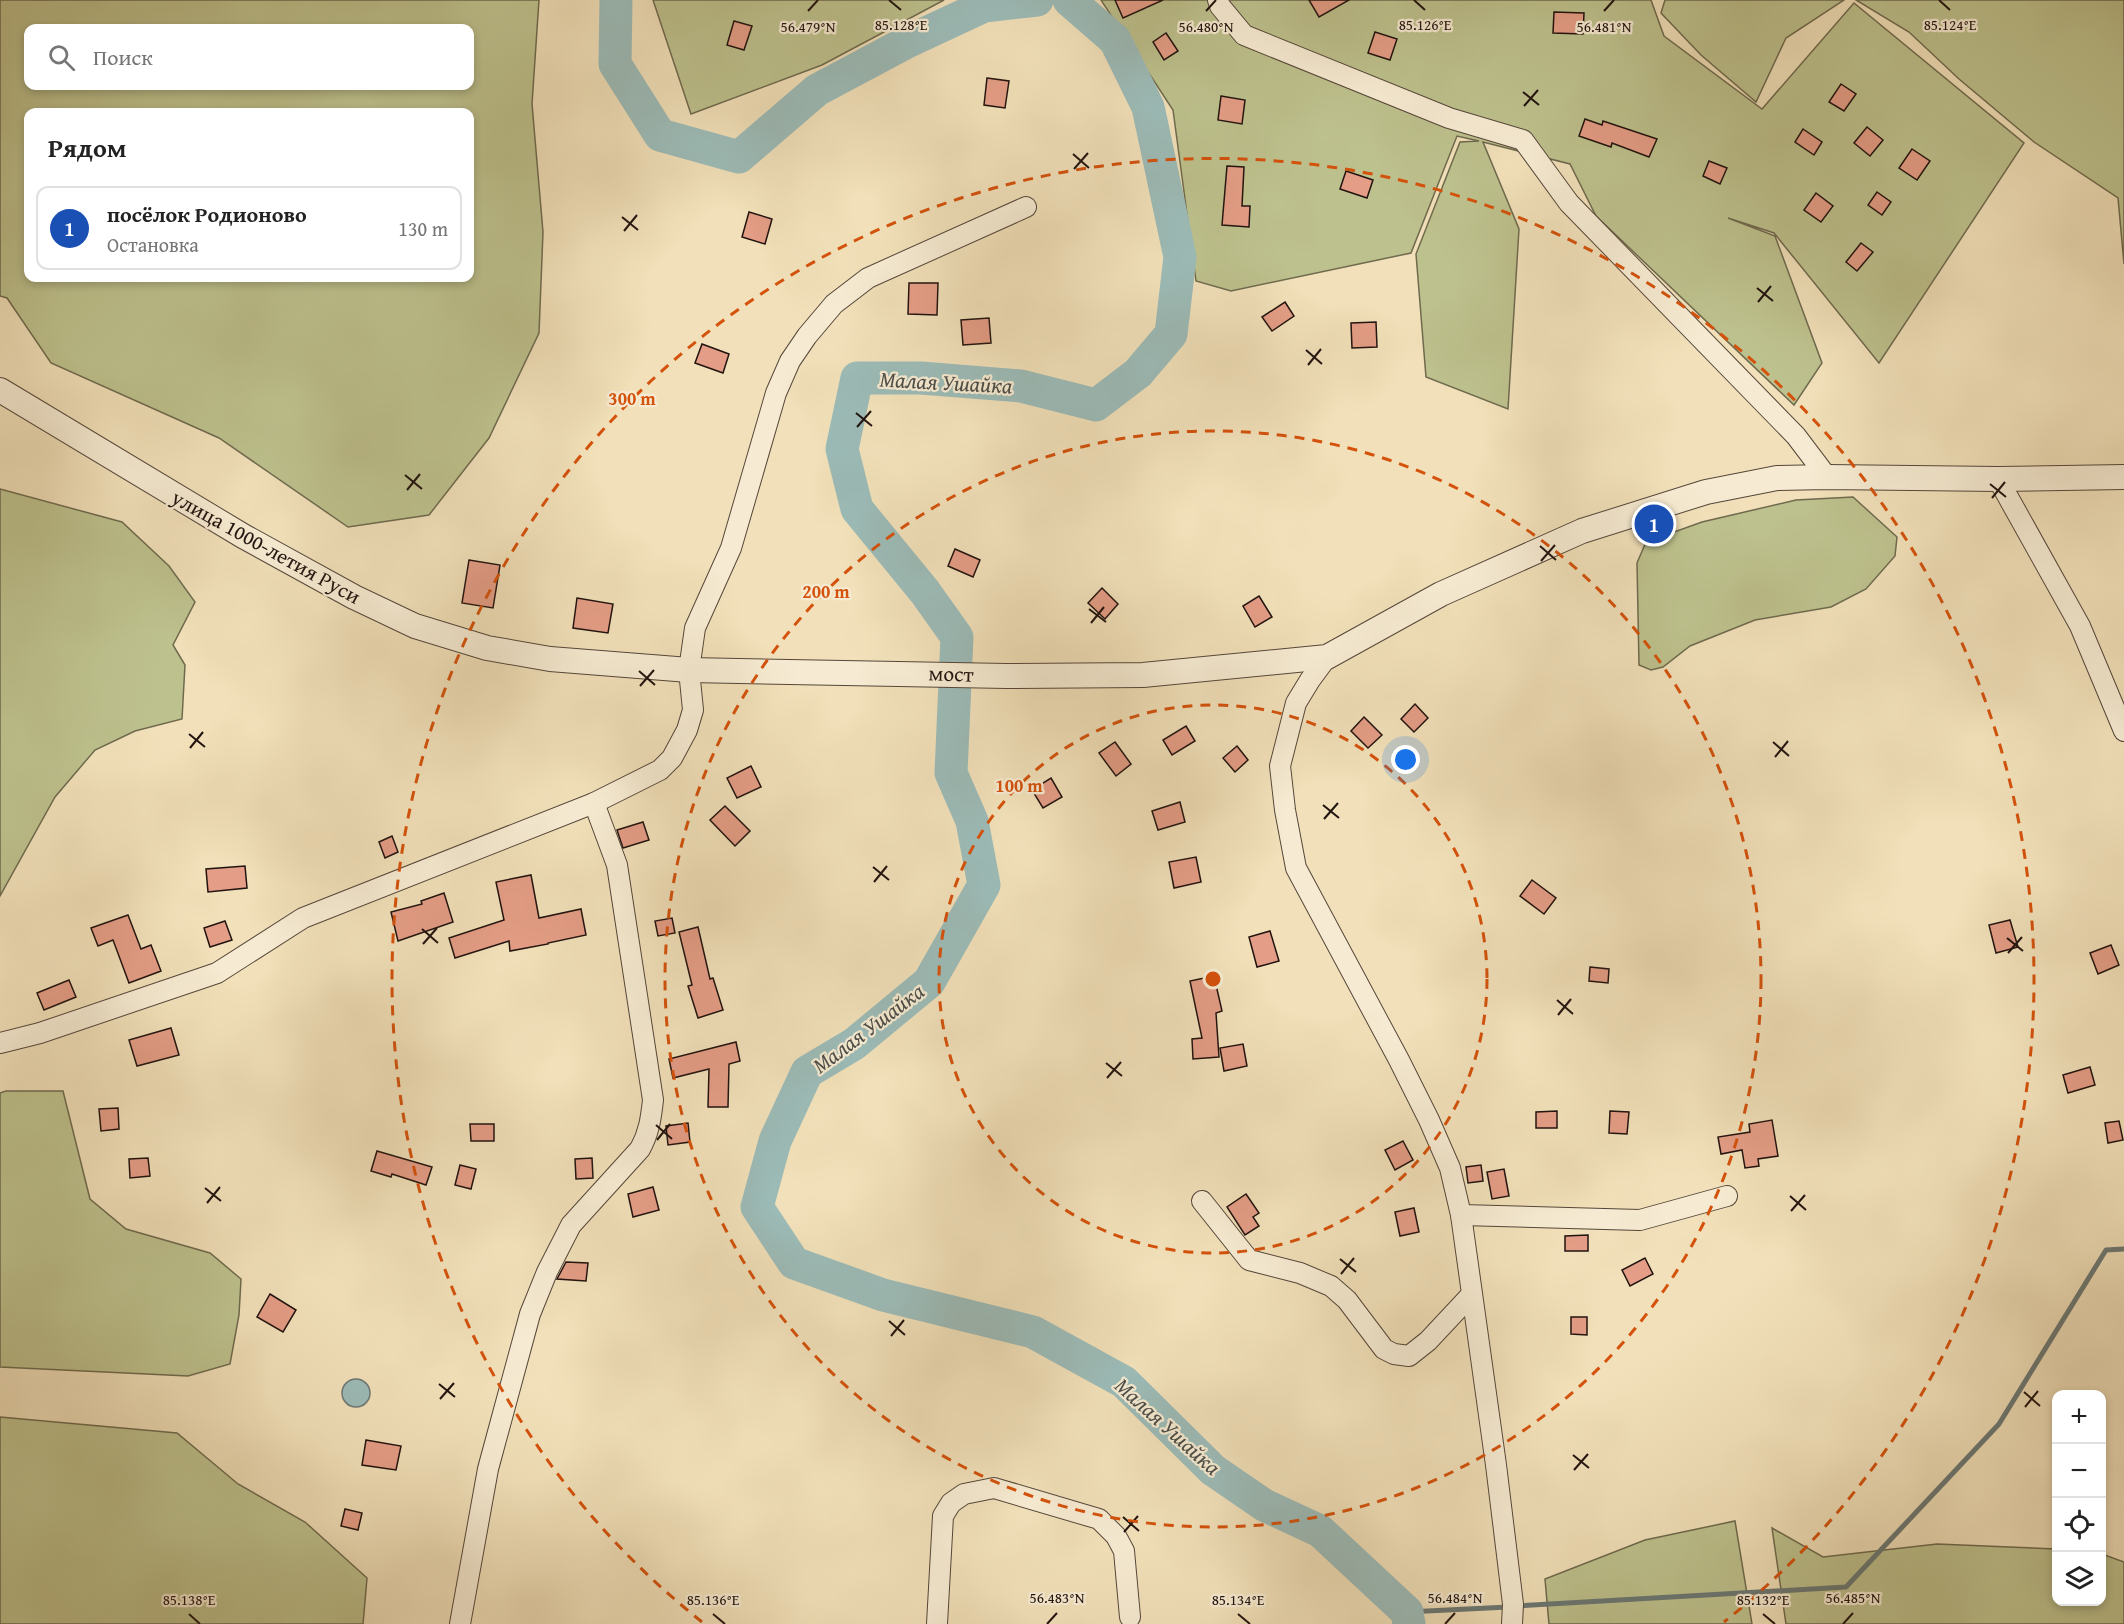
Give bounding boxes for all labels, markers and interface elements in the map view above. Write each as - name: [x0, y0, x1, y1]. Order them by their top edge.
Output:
- text: 85.128°E: [875, 14, 928, 35]
- text: 85.126°E: [1399, 14, 1452, 35]
- text: 85.124°E: [1924, 14, 1977, 35]
- text: 56.479°N: [781, 16, 836, 37]
- text: 56.480°N: [1179, 16, 1234, 37]
- text: 56.481°N: [1577, 16, 1632, 37]
- search box: [24, 24, 474, 90]
- icon: search: [45, 41, 78, 74]
- text: Поиск: [93, 41, 153, 73]
- text: Рядом: [48, 128, 126, 167]
- text: посёлок Родионово: [107, 198, 307, 230]
- text: 1: [64, 214, 75, 243]
- text: 130 m: [398, 214, 448, 243]
- text: Остановка: [107, 230, 199, 259]
- water label: Малая Ушайка: [879, 363, 1013, 401]
- text: 300 m: [608, 385, 656, 412]
- street label: улица 1000-летия Руси: [165, 481, 366, 612]
- pin: 1: [1634, 502, 1674, 546]
- text: 200 m: [802, 578, 850, 605]
- street label: мост: [928, 657, 974, 690]
- your location: [1391, 745, 1420, 774]
- text: 100 m: [995, 772, 1043, 799]
- centre of rings: [1203, 969, 1223, 989]
- water label: Малая Ушайка: [805, 975, 931, 1081]
- water label: Малая Ушайка: [1108, 1370, 1228, 1482]
- map controls: [2052, 1390, 2106, 1606]
- button: +: [2052, 1390, 2106, 1444]
- button: −: [2052, 1444, 2106, 1498]
- button: locate: [2052, 1498, 2106, 1552]
- button: layers: [2052, 1552, 2106, 1606]
- text: 56.483°N: [1030, 1587, 1085, 1608]
- text: 56.484°N: [1428, 1587, 1483, 1608]
- text: 56.485°N: [1826, 1587, 1881, 1608]
- text: 85.138°E: [163, 1589, 216, 1610]
- text: 85.136°E: [687, 1589, 740, 1610]
- text: 85.134°E: [1212, 1589, 1265, 1610]
- text: 85.132°E: [1737, 1589, 1790, 1610]

